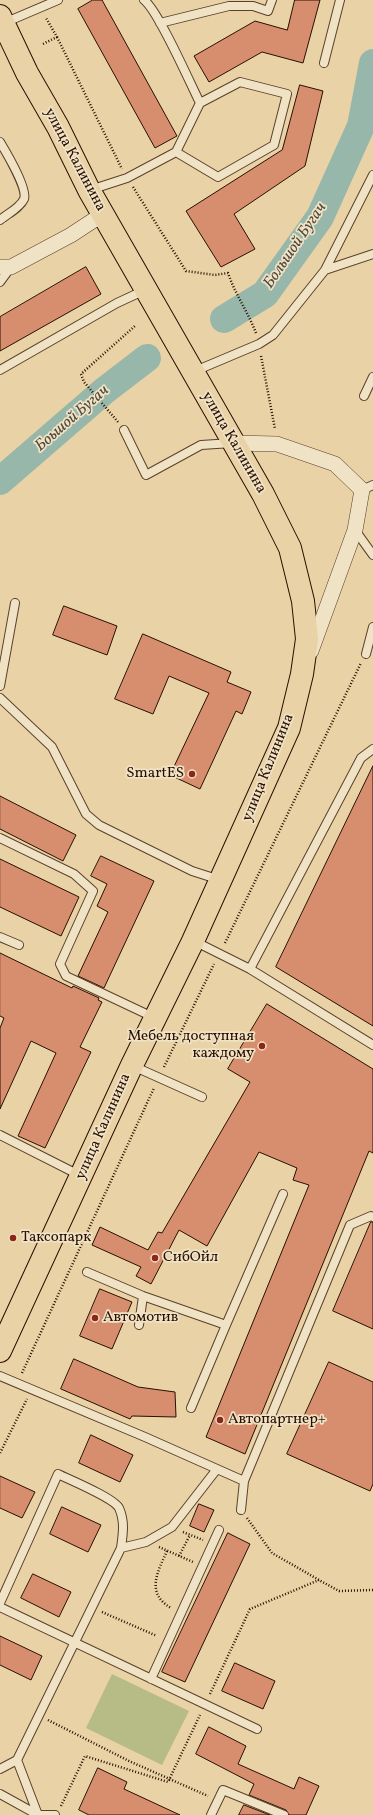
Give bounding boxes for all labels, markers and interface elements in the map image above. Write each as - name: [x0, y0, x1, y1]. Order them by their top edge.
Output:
- street label: улица Калинина: [39, 105, 109, 215]
- water label: Большой Бугач: [260, 199, 332, 293]
- water label: Боьшой Бугач: [32, 382, 114, 456]
- street label: улица Калинина: [197, 389, 269, 497]
- street label: улица Калинина: [239, 712, 299, 824]
- place label: SmartES: [126, 765, 184, 783]
- marker: SmartES: [187, 769, 197, 779]
- place label: Мебель доступная каждому: [127, 1028, 254, 1063]
- marker: Мебель доступная каждому: [257, 1041, 267, 1051]
- street label: улица Калинина: [72, 1071, 136, 1183]
- place label: Таксопарк: [21, 1229, 91, 1247]
- marker: Таксопарк: [8, 1233, 18, 1243]
- place label: СибОйл: [163, 1249, 218, 1267]
- marker: СибОйл: [150, 1253, 160, 1263]
- place label: Автомотив: [103, 1309, 178, 1327]
- marker: Автомотив: [90, 1313, 100, 1323]
- place label: Автопартнер+: [228, 1411, 326, 1429]
- marker: Автопартнер+: [215, 1415, 225, 1425]

